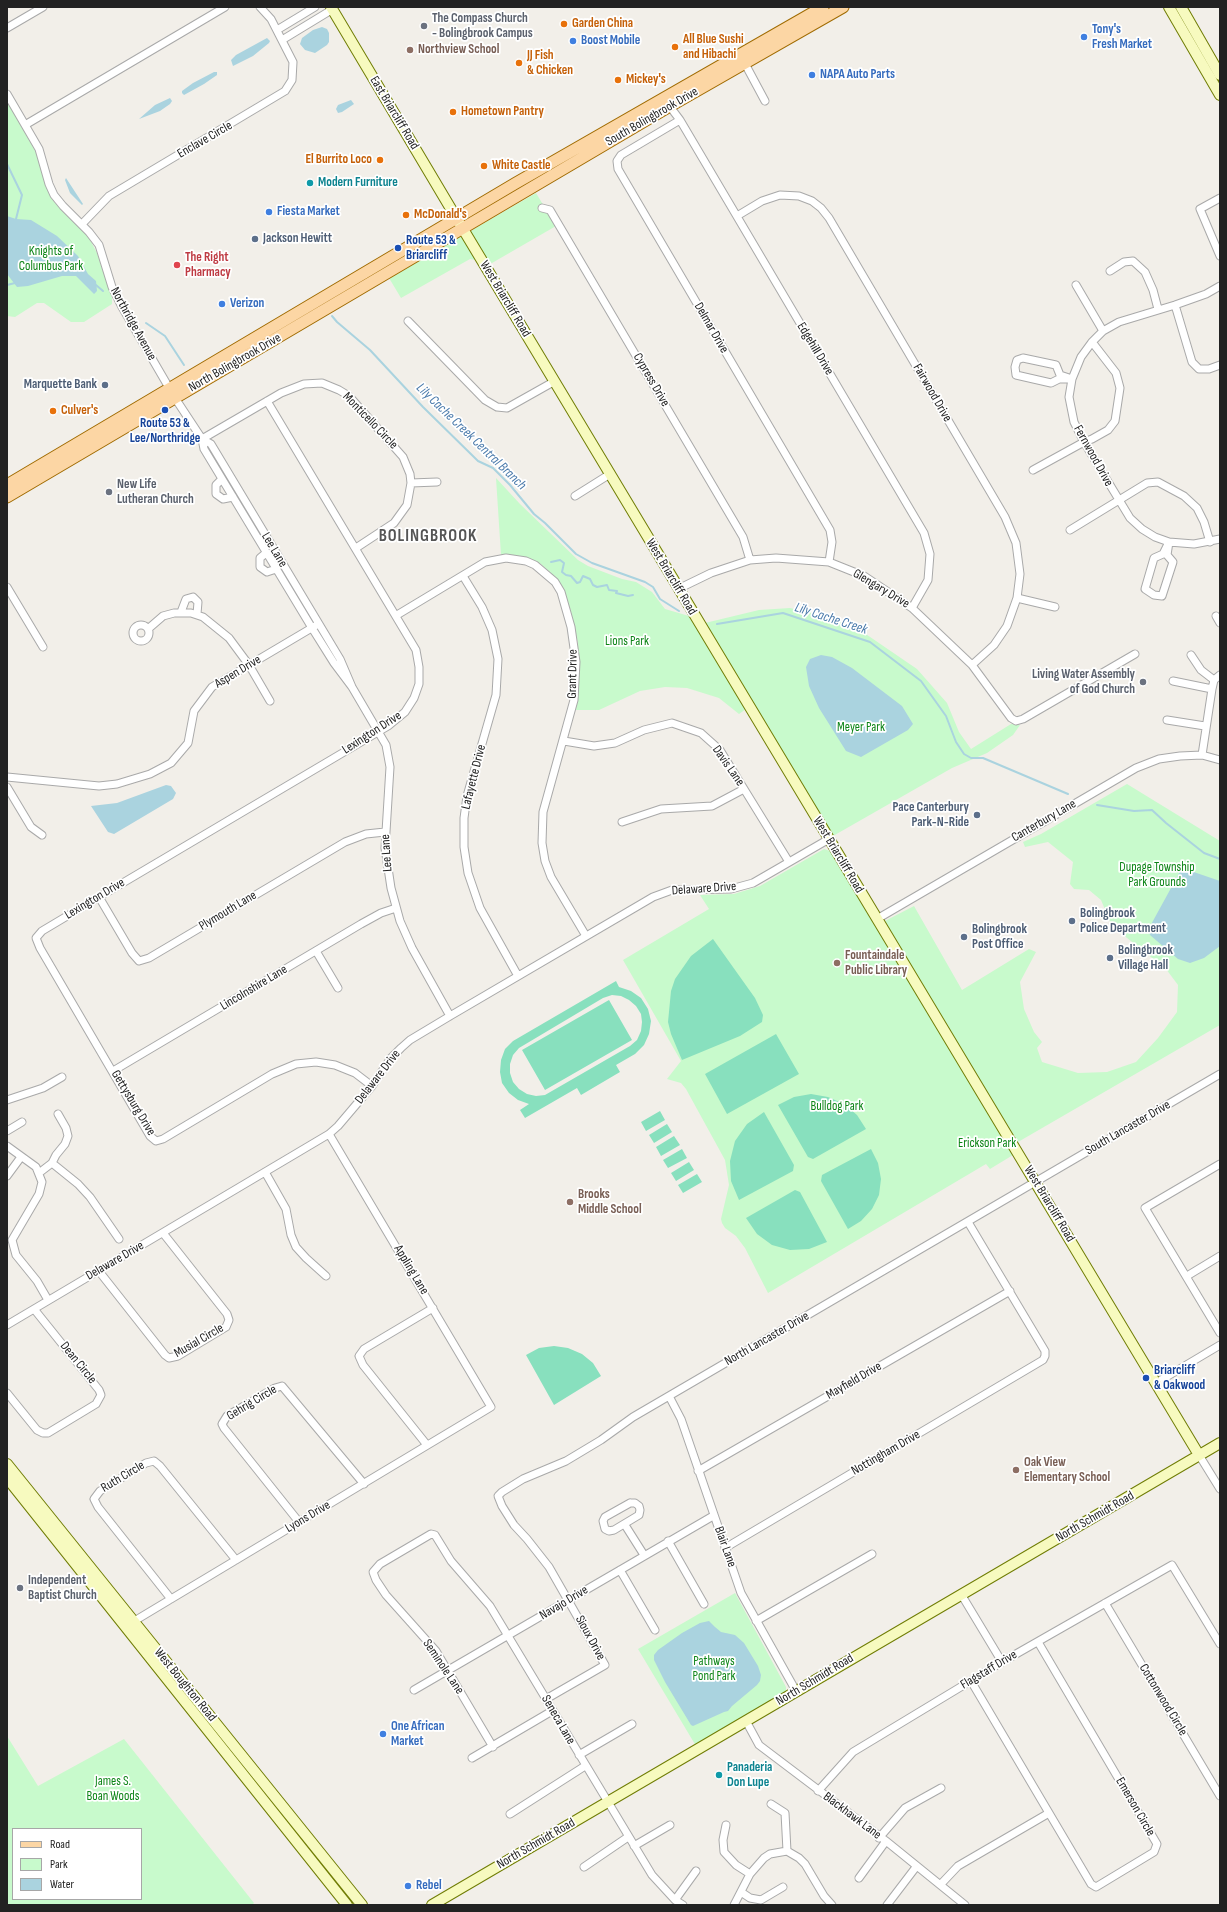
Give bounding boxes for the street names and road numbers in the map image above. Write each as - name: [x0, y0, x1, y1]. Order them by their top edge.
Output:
- street label: East Briarcliff Road: [366, 73, 422, 153]
- street label: South Bolingbrook Drive: [603, 84, 701, 150]
- street label: Enclave Circle: [175, 118, 235, 162]
- street label: West Briarcliff Road: [476, 258, 534, 340]
- street label: Northridge Avenue: [106, 285, 160, 363]
- street label: Delmar Drive: [690, 300, 732, 356]
- street label: Edgehill Drive: [793, 320, 837, 378]
- street label: North Bolingbrook Drive: [186, 330, 284, 396]
- street label: Cypress Drive: [629, 350, 673, 410]
- street label: Fairwood Drive: [909, 361, 955, 425]
- street label: Monticello Circle: [339, 389, 401, 453]
- street label: Fernwood Drive: [1070, 423, 1116, 489]
- street label: Lee Lane: [258, 530, 290, 570]
- street label: West Briarcliff Road: [642, 536, 700, 618]
- street label: Glengary Drive: [850, 566, 912, 612]
- street label: Grant Drive: [565, 649, 581, 699]
- street label: Aspen Drive: [212, 652, 264, 692]
- street label: Lexington Drive: [340, 708, 404, 758]
- street label: Lafayette Drive: [458, 743, 490, 811]
- street label: Davis Lane: [708, 743, 748, 789]
- street label: Canterbury Lane: [1009, 796, 1079, 846]
- street label: West Briarcliff Road: [809, 814, 867, 896]
- street label: Lee Lane: [378, 834, 396, 872]
- street label: Lexington Drive: [62, 875, 128, 923]
- street label: Delaware Drive: [671, 879, 737, 899]
- street label: Plymouth Lane: [196, 888, 260, 934]
- street label: Lincolnshire Lane: [218, 962, 290, 1014]
- street label: Delaware Drive: [352, 1047, 404, 1107]
- street label: Gettysburg Drive: [107, 1067, 159, 1139]
- street label: South Lancaster Drive: [1083, 1097, 1173, 1159]
- street label: West Briarcliff Road: [1020, 1163, 1078, 1245]
- street label: Delaware Drive: [83, 1238, 147, 1284]
- street label: Appling Lane: [390, 1242, 432, 1298]
- street label: North Lancaster Drive: [722, 1308, 812, 1370]
- street label: Musial Circle: [171, 1321, 227, 1361]
- street label: Dean Circle: [56, 1339, 100, 1387]
- street label: Mayfield Drive: [824, 1359, 884, 1403]
- street label: Gehrig Circle: [224, 1382, 280, 1424]
- street label: Nottingham Drive: [849, 1427, 923, 1479]
- street label: Ruth Circle: [98, 1458, 148, 1496]
- street label: North Schmidt Road: [1053, 1488, 1137, 1546]
- street label: Lyons Drive: [283, 1497, 333, 1537]
- street label: Blair Lane: [710, 1525, 740, 1569]
- street label: Navajo Drive: [537, 1582, 591, 1624]
- street label: Sioux Drive: [571, 1613, 609, 1663]
- street label: Seminole Lane: [419, 1637, 467, 1697]
- street label: West Boughton Road: [151, 1645, 219, 1725]
- street label: Flagstaff Drive: [958, 1647, 1020, 1693]
- street label: North Schmidt Road: [773, 1651, 857, 1709]
- street label: Cottonwood Circle: [1135, 1661, 1191, 1739]
- street label: Seneca Lane: [538, 1693, 578, 1747]
- street label: Emerson Circle: [1112, 1775, 1158, 1839]
- street label: Blackhawk Lane: [820, 1789, 884, 1843]
- street label: North Schmidt Road: [494, 1815, 578, 1873]

